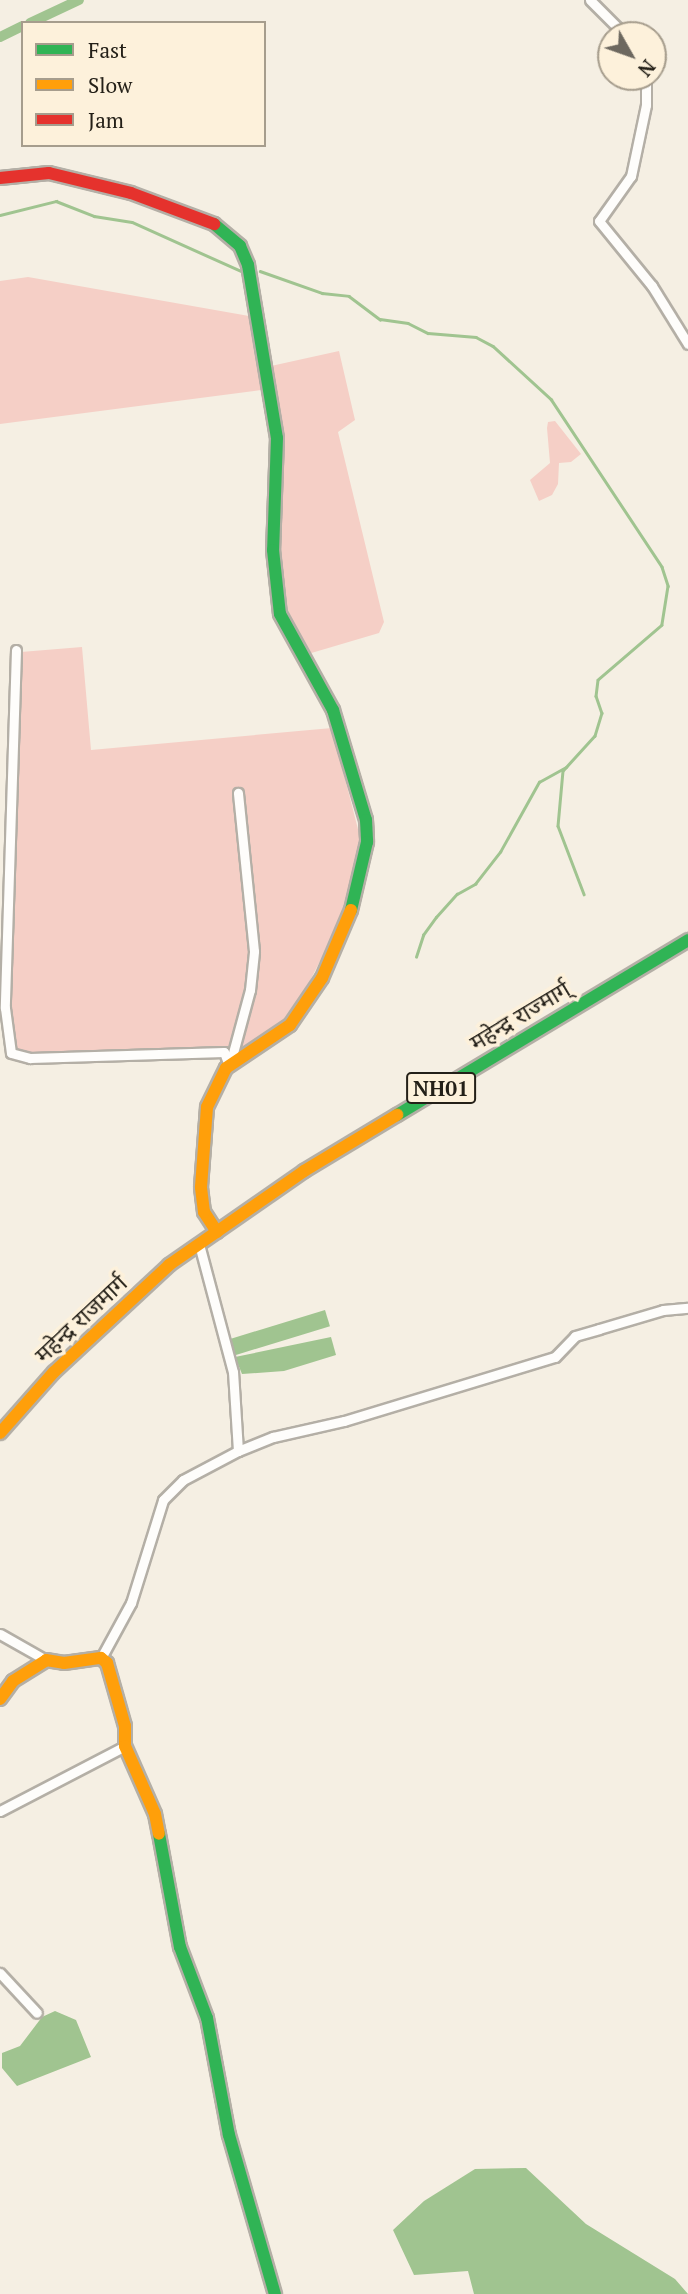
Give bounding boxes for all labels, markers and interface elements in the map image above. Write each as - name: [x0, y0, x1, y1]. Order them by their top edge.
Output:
- legend: [21, 21, 266, 147]
- north arrow: [597, 21, 667, 91]
- text: Fast: [88, 36, 127, 64]
- text: N: [633, 55, 661, 82]
- text: Slow: [88, 71, 132, 99]
- text: Jam: [88, 106, 124, 134]
- street label: महेन्द्र राज्मार्ग्: [465, 975, 575, 1057]
- road number: NH01: [406, 1070, 476, 1106]
- street label: महेन्द्र राजमार्ग: [29, 1269, 133, 1369]

